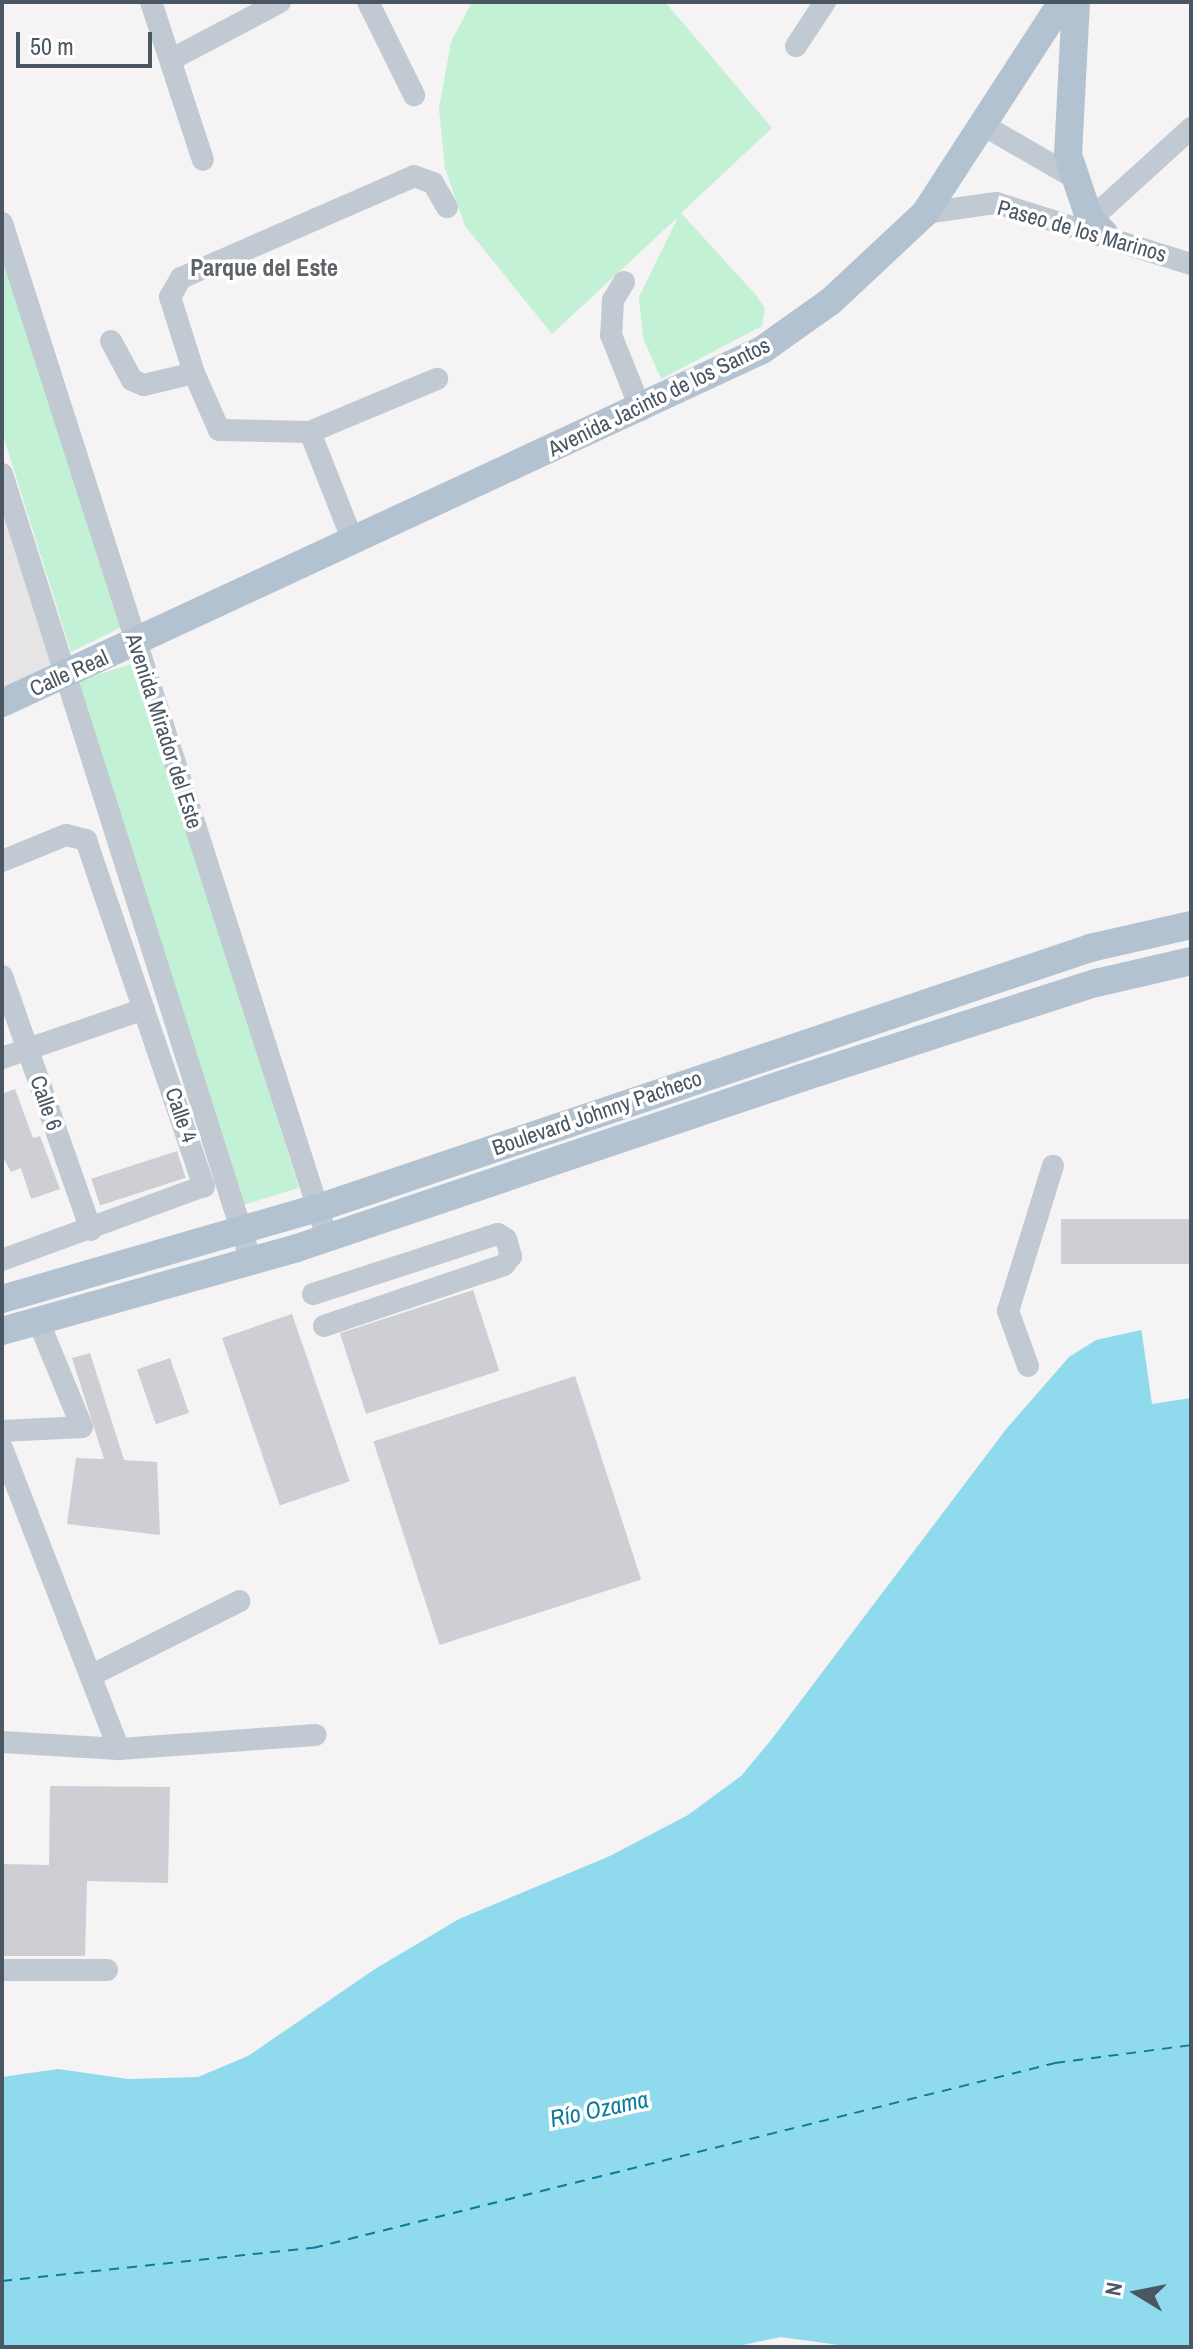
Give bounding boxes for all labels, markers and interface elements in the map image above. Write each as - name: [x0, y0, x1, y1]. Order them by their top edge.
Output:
- scale bar: [20, 16, 156, 66]
- text: 50 m: [30, 30, 74, 62]
- street label: Paseo de los Marinos: [995, 194, 1169, 268]
- district label: Parque del Este: [190, 254, 338, 282]
- street label: Avenida Jacinto de los Santos: [544, 332, 774, 462]
- street label: Avenida Mirador del Este: [120, 630, 208, 832]
- street label: Calle Real: [26, 644, 112, 702]
- street label: Boulevard Johnny Pacheco: [489, 1065, 705, 1161]
- street label: Calle 6: [24, 1072, 68, 1134]
- street label: Calle 4: [159, 1084, 203, 1146]
- water label: Río Ozama: [547, 2085, 651, 2133]
- north arrow: [1097, 2253, 1177, 2333]
- text: N: [1097, 2280, 1129, 2298]

